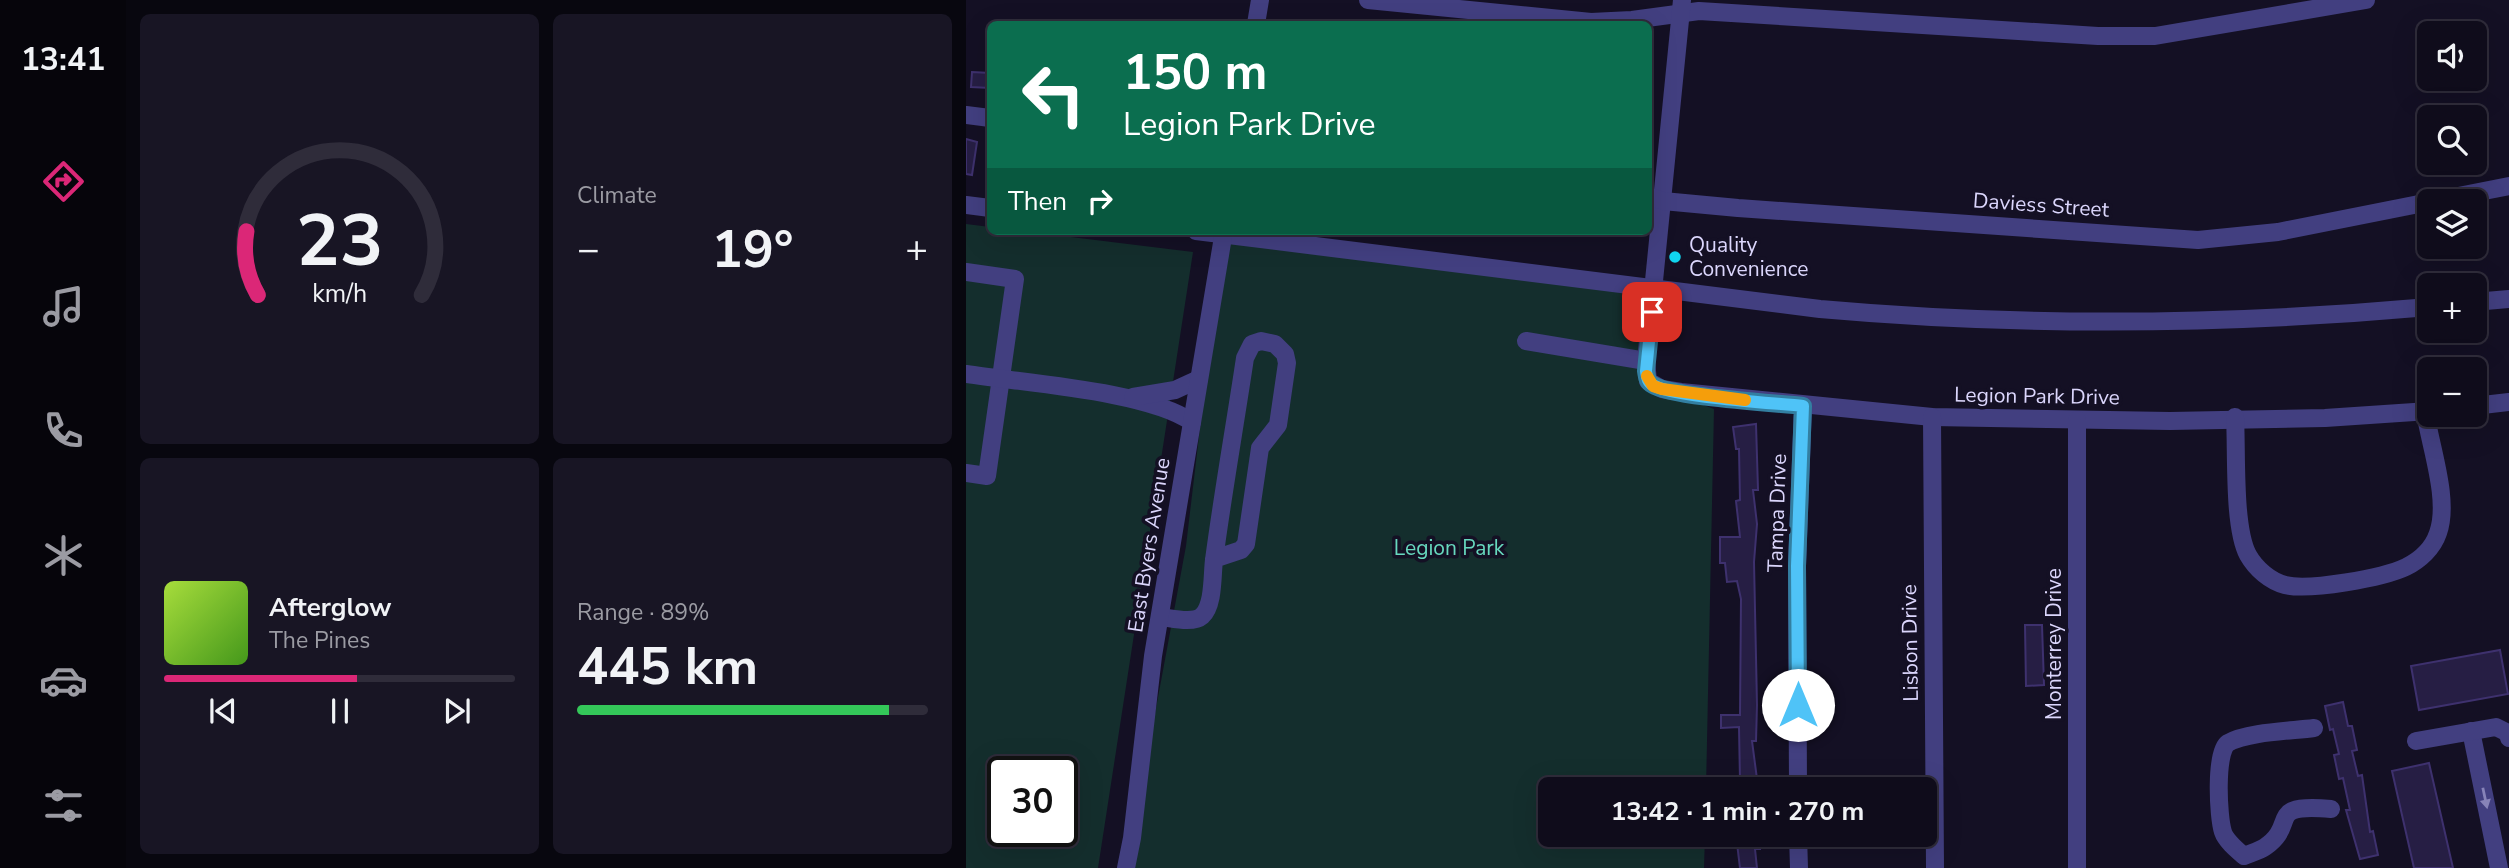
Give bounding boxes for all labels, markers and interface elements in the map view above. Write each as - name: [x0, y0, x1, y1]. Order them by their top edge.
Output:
- map controls: [2417, 21, 2487, 427]
- button: sound: [2417, 21, 2487, 91]
- text: 13:41: [21, 38, 105, 81]
- text: 150 m: [1123, 39, 1267, 106]
- icon: left: [1008, 49, 1099, 140]
- text: Legion Park Drive: [1123, 103, 1376, 146]
- button: search: [2417, 105, 2487, 175]
- icon: directions: [39, 157, 88, 206]
- text: Climate: [577, 180, 657, 211]
- icon: right: [1081, 182, 1119, 220]
- text: Then: [1008, 184, 1067, 219]
- street label: Daviess Street: [1972, 186, 2111, 224]
- button: layers: [2417, 189, 2487, 259]
- text: 23: [296, 191, 383, 291]
- text: 19°: [711, 214, 794, 285]
- text: −: [577, 224, 600, 275]
- text: +: [905, 224, 928, 275]
- place label: Quality Convenience: [1689, 231, 1808, 283]
- marker: Quality Convenience: [1667, 249, 1683, 265]
- button: +: [2417, 273, 2487, 343]
- text: km/h: [312, 277, 367, 311]
- icon: music: [39, 282, 88, 331]
- pin: [1622, 282, 1682, 342]
- icon: arrive: [1633, 293, 1671, 331]
- button: −: [2417, 357, 2487, 427]
- street label: Legion Park Drive: [1954, 381, 2120, 411]
- icon: phone: [39, 406, 88, 455]
- street label: Tampa Drive: [1761, 453, 1793, 573]
- street label: East Byers Avenue: [1121, 456, 1177, 634]
- icon: climate: [39, 531, 88, 580]
- park label: Legion Park: [1394, 534, 1505, 562]
- street label: Monterrey Drive: [2040, 568, 2068, 720]
- street label: Lisbon Drive: [1895, 584, 1925, 702]
- text: Afterglow: [269, 590, 392, 625]
- text: Range · 89%: [577, 597, 709, 628]
- text: The Pines: [269, 625, 370, 656]
- text: 445 km: [577, 631, 758, 702]
- icon: car: [39, 656, 88, 705]
- position arrow: [1761, 668, 1835, 742]
- icon: previous: [204, 692, 242, 730]
- icon: pause: [321, 692, 359, 730]
- icon: next: [438, 692, 476, 730]
- speed limit sign: 30: [987, 756, 1078, 847]
- icon: filters: [39, 781, 88, 830]
- one-way arrow: [2479, 787, 2490, 809]
- text: 13:42 · 1 min · 270 m: [1611, 794, 1864, 829]

